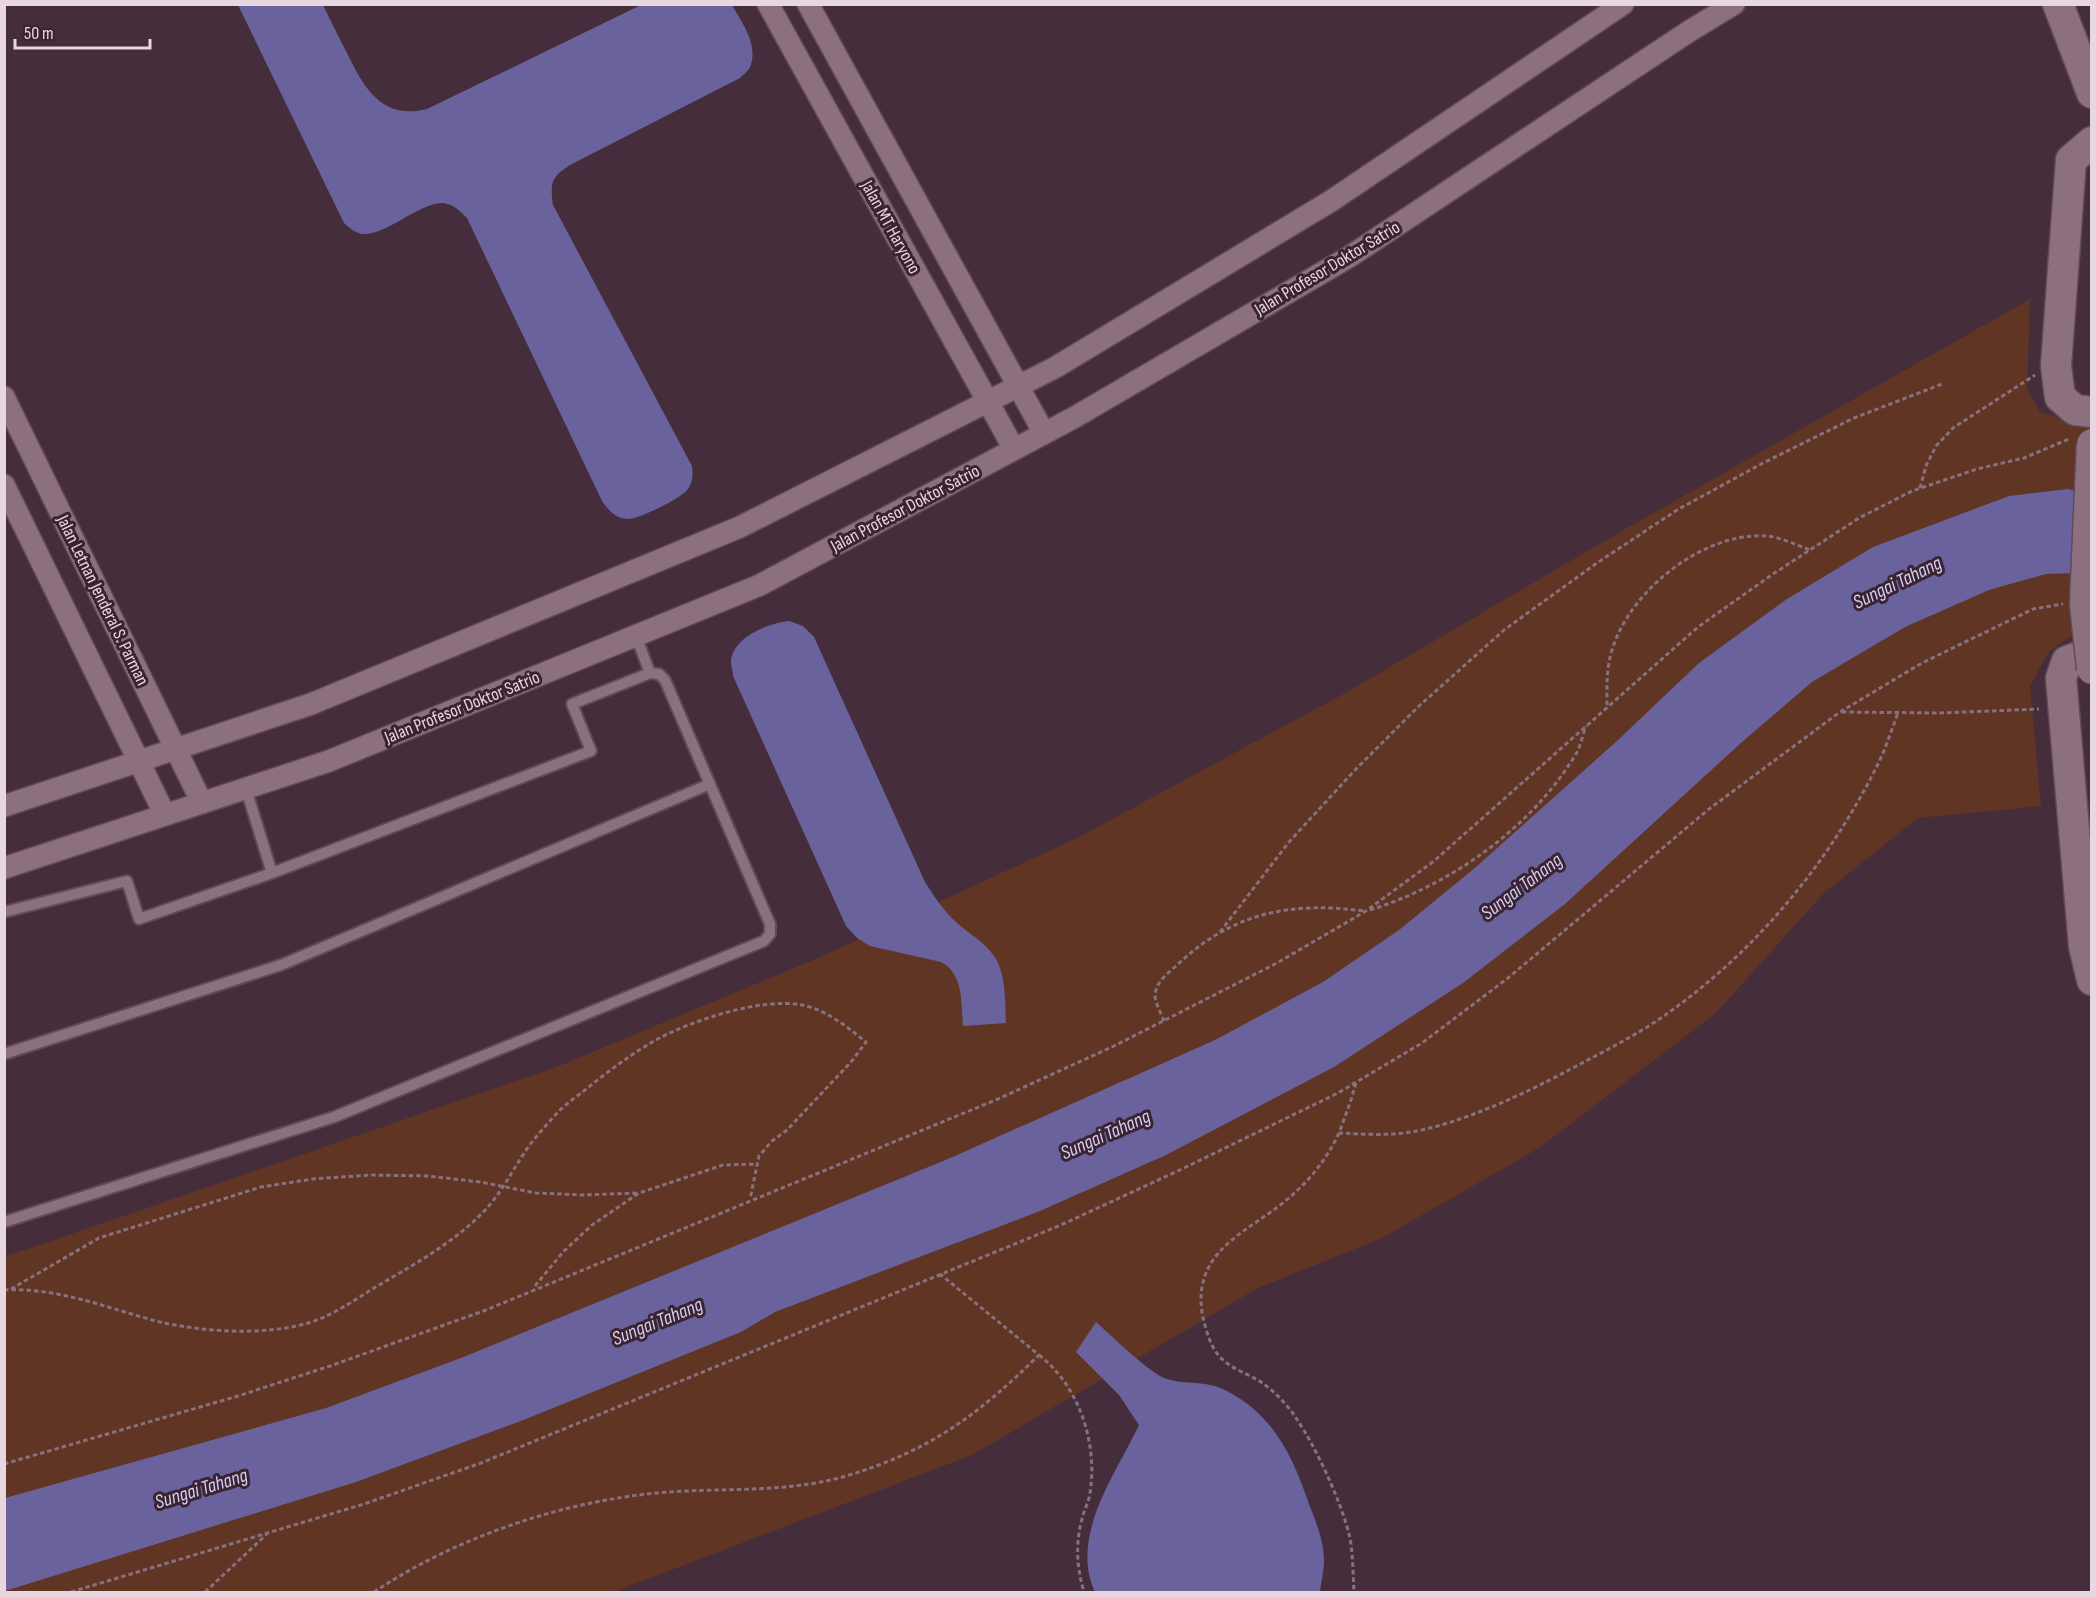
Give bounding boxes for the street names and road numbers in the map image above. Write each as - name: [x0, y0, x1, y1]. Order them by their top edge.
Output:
- street label: Jalan MT Haryono: [856, 176, 925, 277]
- street label: Jalan Profesor Doktor Satrio: [1250, 217, 1404, 321]
- street label: Jalan Profesor Doktor Satrio: [826, 460, 983, 557]
- street label: Jalan Letnan Jenderal S. Parman: [52, 511, 153, 689]
- street label: Jalan Profesor Doktor Satrio: [381, 667, 543, 749]

